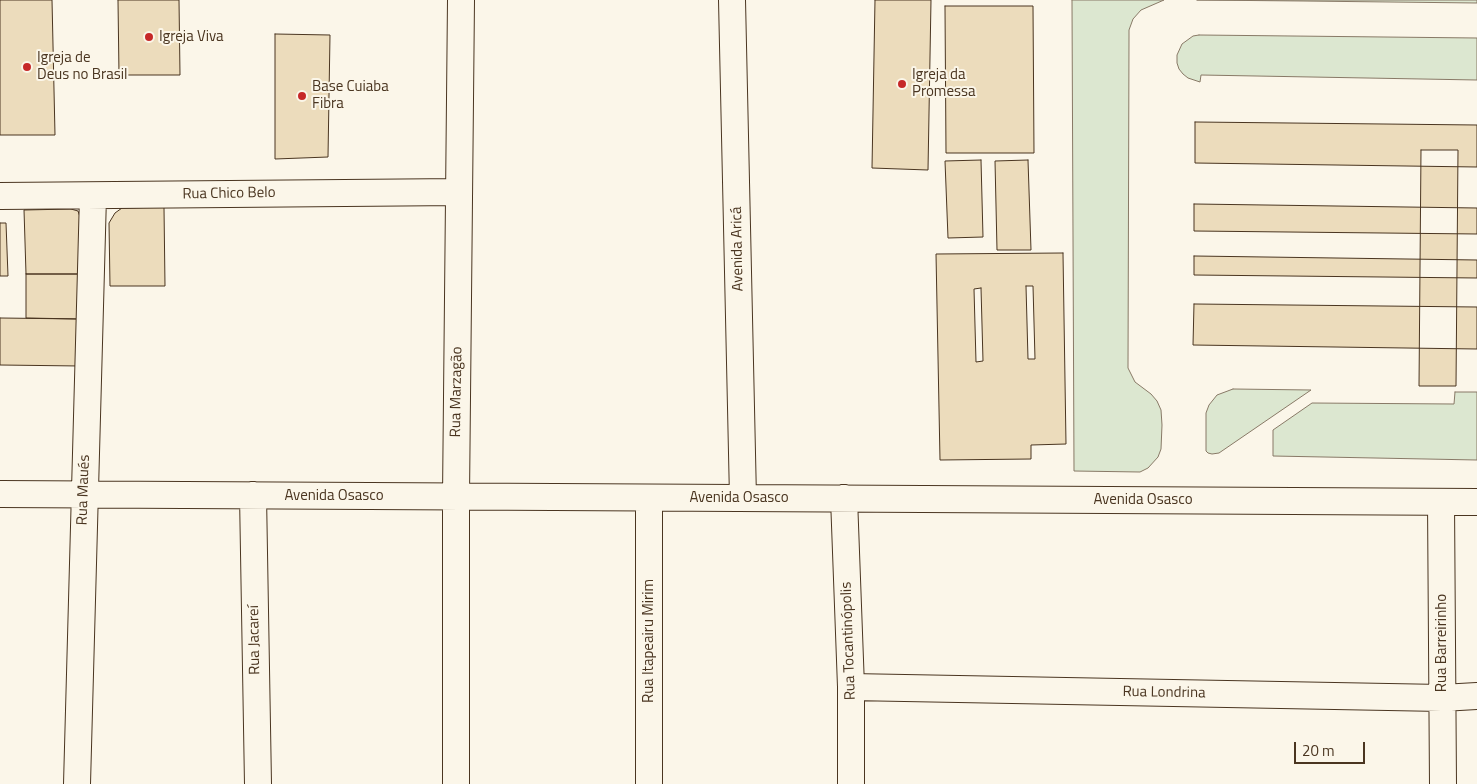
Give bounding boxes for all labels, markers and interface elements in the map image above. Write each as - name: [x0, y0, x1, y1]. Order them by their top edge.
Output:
- place label: Igreja Viva: [159, 28, 224, 46]
- marker: Igreja Viva: [143, 31, 155, 43]
- place label: Igreja de Deus no Brasil: [37, 49, 127, 84]
- marker: Igreja de Deus no Brasil: [21, 61, 33, 73]
- place label: Igreja da Promessa: [912, 66, 975, 101]
- place label: Base Cuiaba Fibra: [312, 78, 389, 113]
- marker: Igreja da Promessa: [896, 78, 908, 90]
- marker: Base Cuiaba Fibra: [296, 90, 308, 102]
- street label: Rua Chico Belo: [182, 184, 276, 204]
- street label: Avenida Aricá: [728, 206, 748, 292]
- street label: Rua Marzagão: [447, 346, 467, 438]
- street label: Rua Maués: [74, 454, 94, 526]
- street label: Avenida Osasco: [284, 487, 384, 505]
- street label: Avenida Osasco: [689, 489, 789, 507]
- street label: Avenida Osasco: [1093, 491, 1193, 509]
- street label: Rua Itapeairu Mirim: [640, 579, 658, 703]
- street label: Rua Tocantinópolis: [838, 581, 860, 701]
- street label: Rua Barreirinho: [1433, 594, 1451, 692]
- street label: Rua Jacareí: [245, 605, 265, 675]
- street label: Rua Londrina: [1122, 683, 1206, 703]
- scale bar: [1297, 732, 1368, 764]
- text: 20 m: [1302, 739, 1335, 762]

